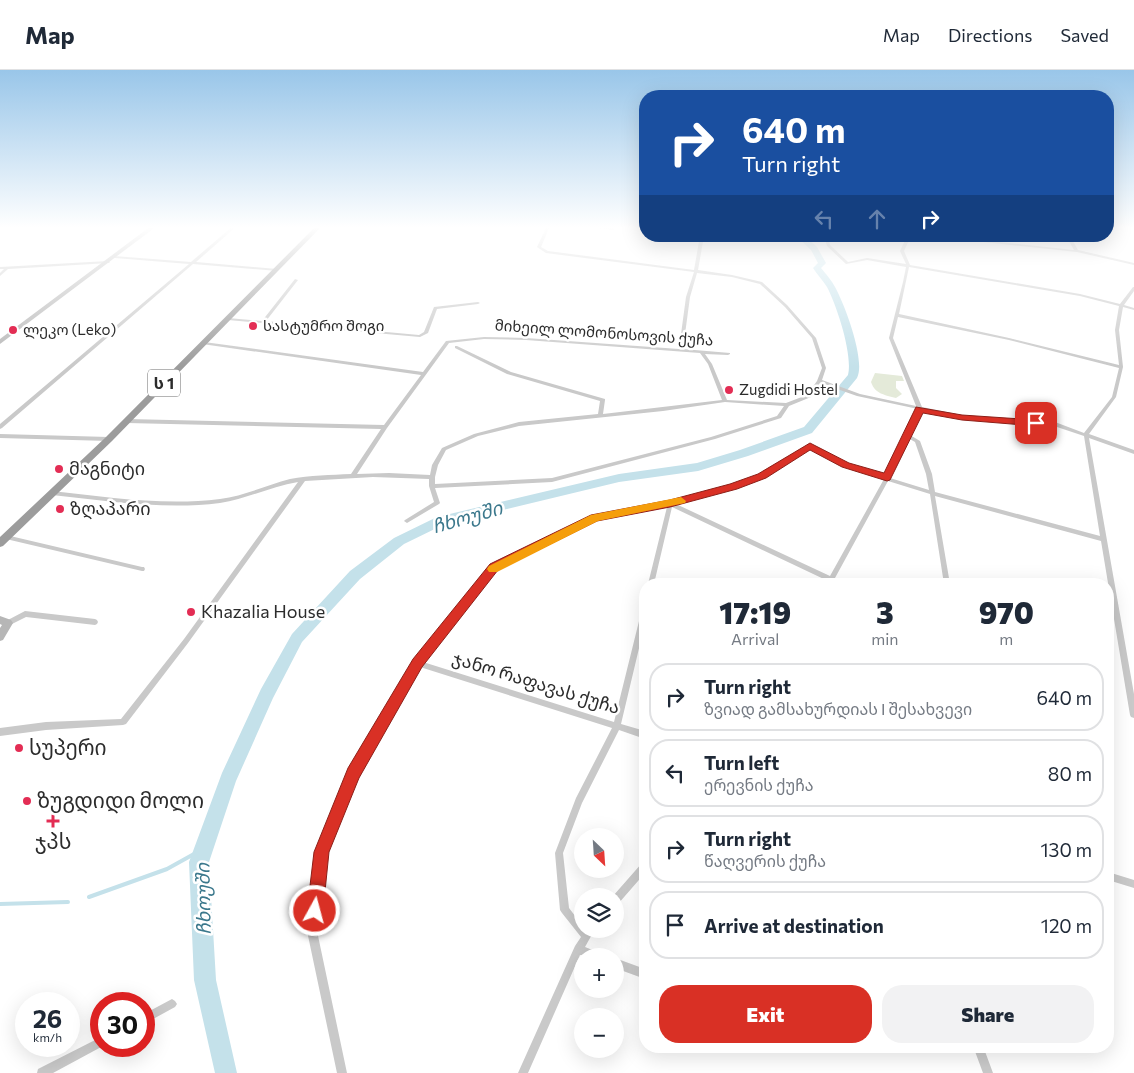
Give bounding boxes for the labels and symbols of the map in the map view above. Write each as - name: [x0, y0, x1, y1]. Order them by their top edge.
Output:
- street label: მიხეილ ლომონოსოვის ქუჩა: [494, 315, 714, 350]
- place label: სასტუმრო შოგი: [263, 316, 384, 335]
- place label: ლეკო (Leko): [23, 320, 116, 339]
- marker: სასტუმრო შოგი: [247, 320, 259, 332]
- marker: ლეკო (Leko): [7, 324, 19, 336]
- road number: ს 1: [148, 370, 180, 396]
- place label: Zugdidi Hostel: [739, 380, 838, 398]
- marker: Zugdidi Hostel: [723, 384, 735, 396]
- pin: [1015, 402, 1057, 444]
- place label: მაგნიტი: [69, 457, 145, 480]
- marker: მაგნიტი: [53, 463, 65, 475]
- water label: ჩხოუში: [429, 495, 506, 538]
- place label: ზღაპარი: [70, 497, 151, 520]
- marker: ზღაპარი: [54, 503, 66, 515]
- place label: Khazalia House: [201, 600, 325, 622]
- marker: Khazalia House: [185, 606, 197, 618]
- street label: ჯანო რაფავას ქუჩა: [449, 646, 623, 719]
- place label: სუპერი: [29, 734, 107, 760]
- marker: სუპერი: [13, 742, 25, 754]
- place label: ზუგდიდი მოლი: [37, 787, 204, 814]
- marker: ზუგდიდი მოლი: [21, 795, 33, 807]
- marker: ჯპს: [47, 815, 59, 827]
- place label: ჯპს: [35, 828, 71, 854]
- north arrow: [574, 828, 624, 878]
- water label: ჩხოუში: [190, 862, 216, 935]
- position arrow: [288, 884, 340, 936]
- speed limit sign: 30: [90, 992, 155, 1057]

